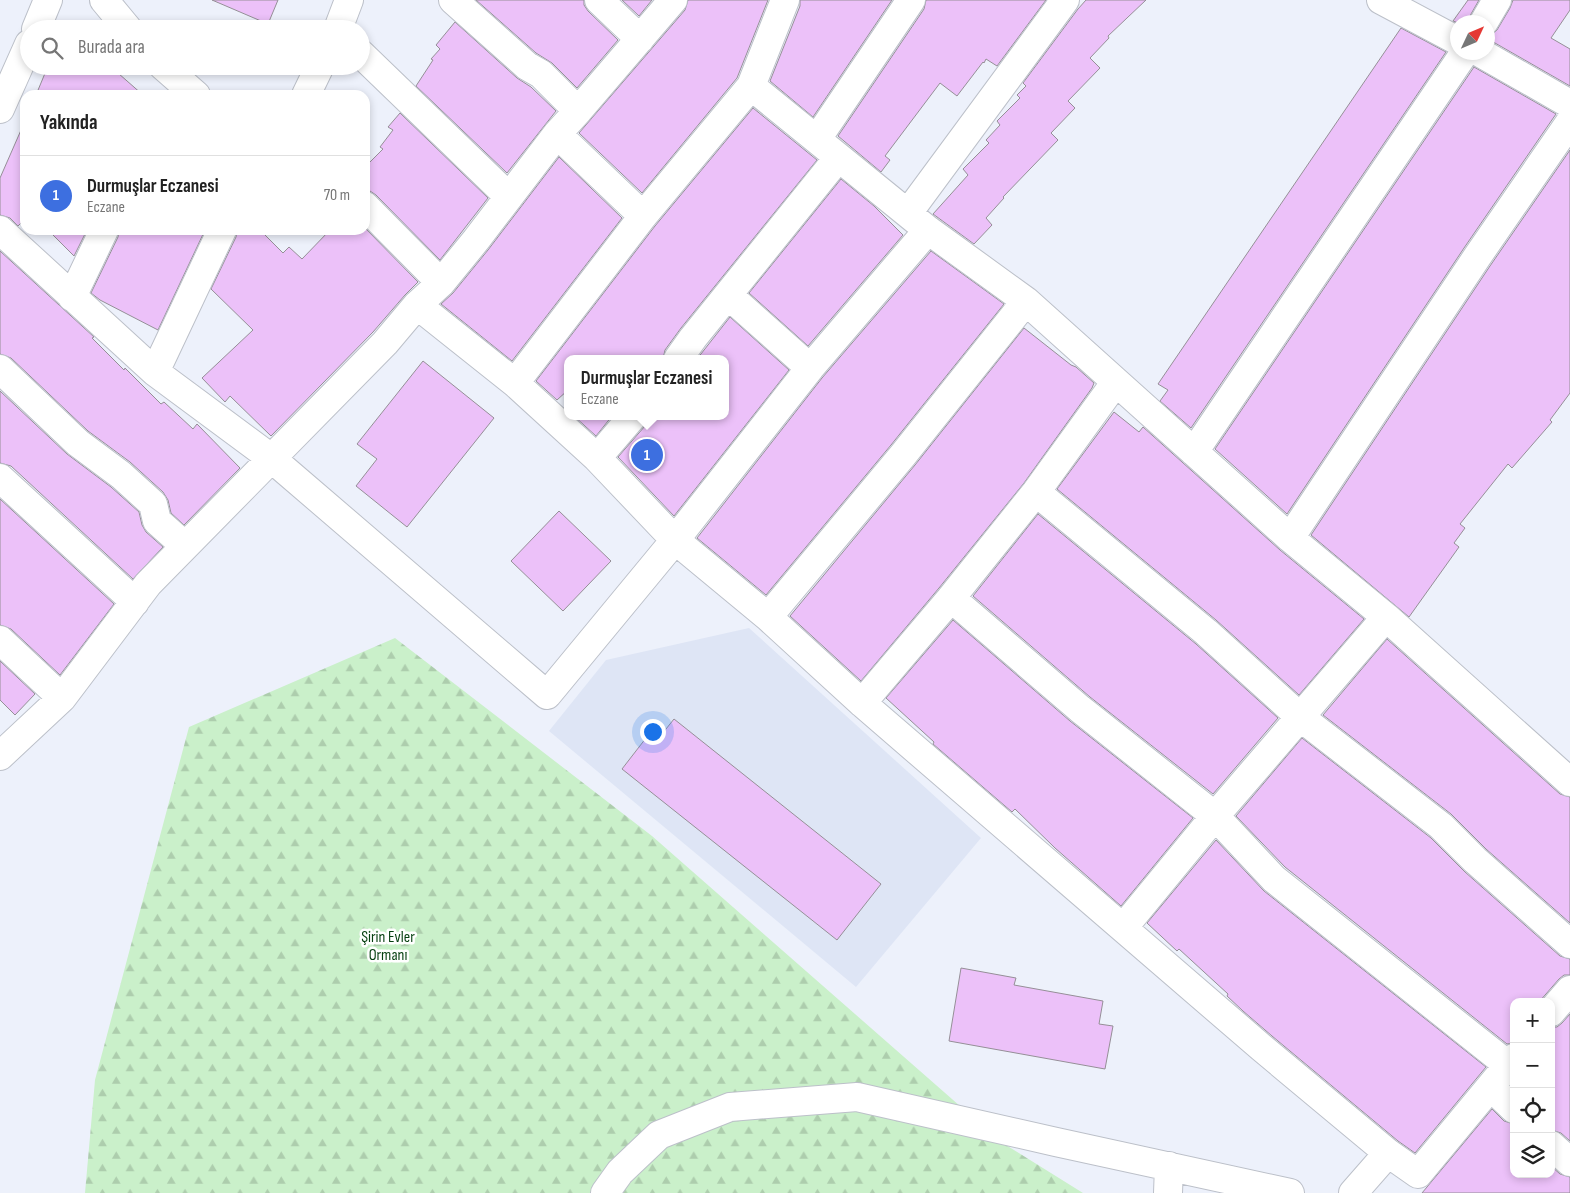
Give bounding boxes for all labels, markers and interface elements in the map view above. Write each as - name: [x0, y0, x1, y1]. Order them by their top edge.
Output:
- north arrow: [1450, 15, 1495, 60]
- search box: [20, 20, 370, 75]
- icon: search: [38, 34, 66, 62]
- text: Burada ara: [78, 36, 145, 59]
- text: Yakında: [40, 110, 97, 135]
- text: Durmuşlar Eczanesi: [87, 175, 219, 198]
- text: 1: [53, 186, 59, 205]
- text: 70 m: [324, 186, 350, 205]
- text: Eczane: [87, 198, 125, 217]
- popup: [564, 355, 729, 420]
- text: Durmuşlar Eczanesi: [581, 367, 712, 390]
- text: Eczane: [581, 390, 619, 409]
- pin: 1: [631, 436, 663, 474]
- your location: [640, 719, 666, 745]
- park label: Şirin Evler Ormanı: [361, 928, 415, 965]
- map controls: [1510, 998, 1555, 1178]
- button: +: [1510, 998, 1555, 1043]
- button: −: [1510, 1043, 1555, 1088]
- button: locate: [1510, 1088, 1555, 1133]
- button: layers: [1510, 1133, 1555, 1178]

